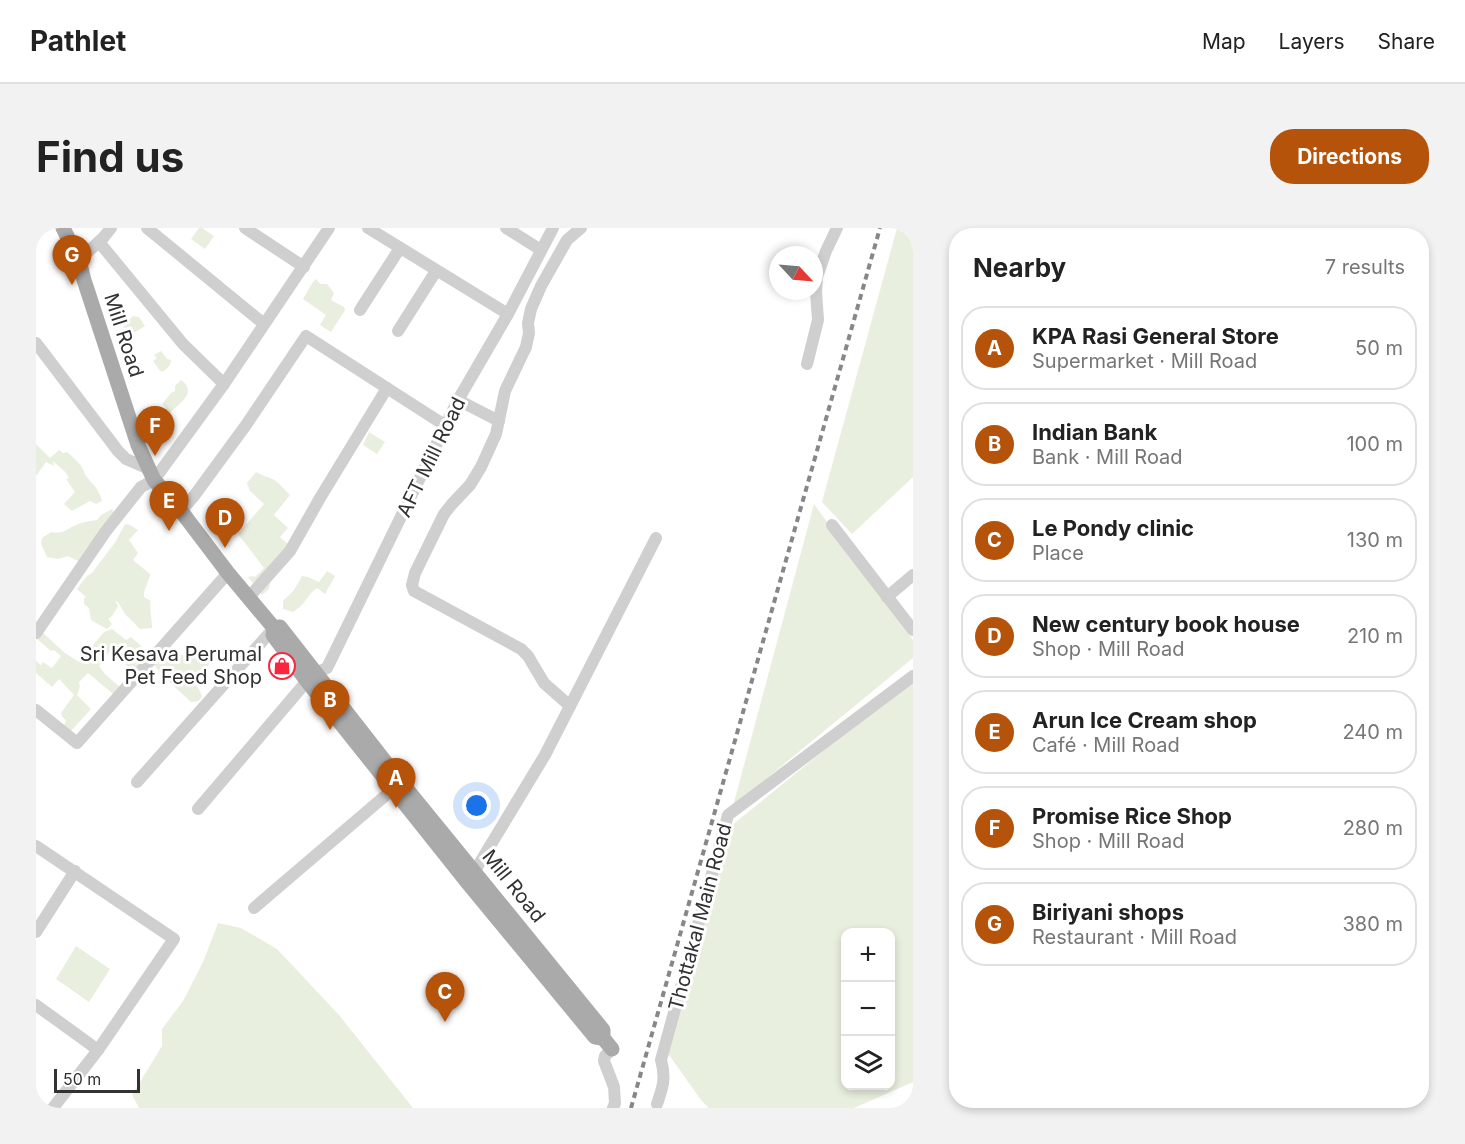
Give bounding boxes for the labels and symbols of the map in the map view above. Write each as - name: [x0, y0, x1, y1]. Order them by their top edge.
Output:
- pin: G: [52, 236, 92, 285]
- north arrow: [769, 246, 823, 300]
- street label: Mill Road: [99, 290, 149, 380]
- street label: AFT Mill Road: [392, 393, 470, 521]
- pin: F: [136, 406, 174, 456]
- pin: E: [150, 482, 188, 531]
- pin: D: [206, 498, 244, 548]
- place label: Sri Kesava Perumal Pet Feed Shop: [80, 642, 262, 689]
- shop icon: Sri Kesava Perumal Pet Feed Shop: [267, 651, 297, 681]
- pin: B: [310, 680, 350, 730]
- pin: A: [376, 758, 416, 808]
- your location: [462, 791, 491, 820]
- street label: Thottakal Main Road: [663, 821, 737, 1013]
- street label: Mill Road: [477, 845, 551, 927]
- pin: C: [426, 972, 464, 1022]
- scale bar: [54, 1066, 140, 1094]

